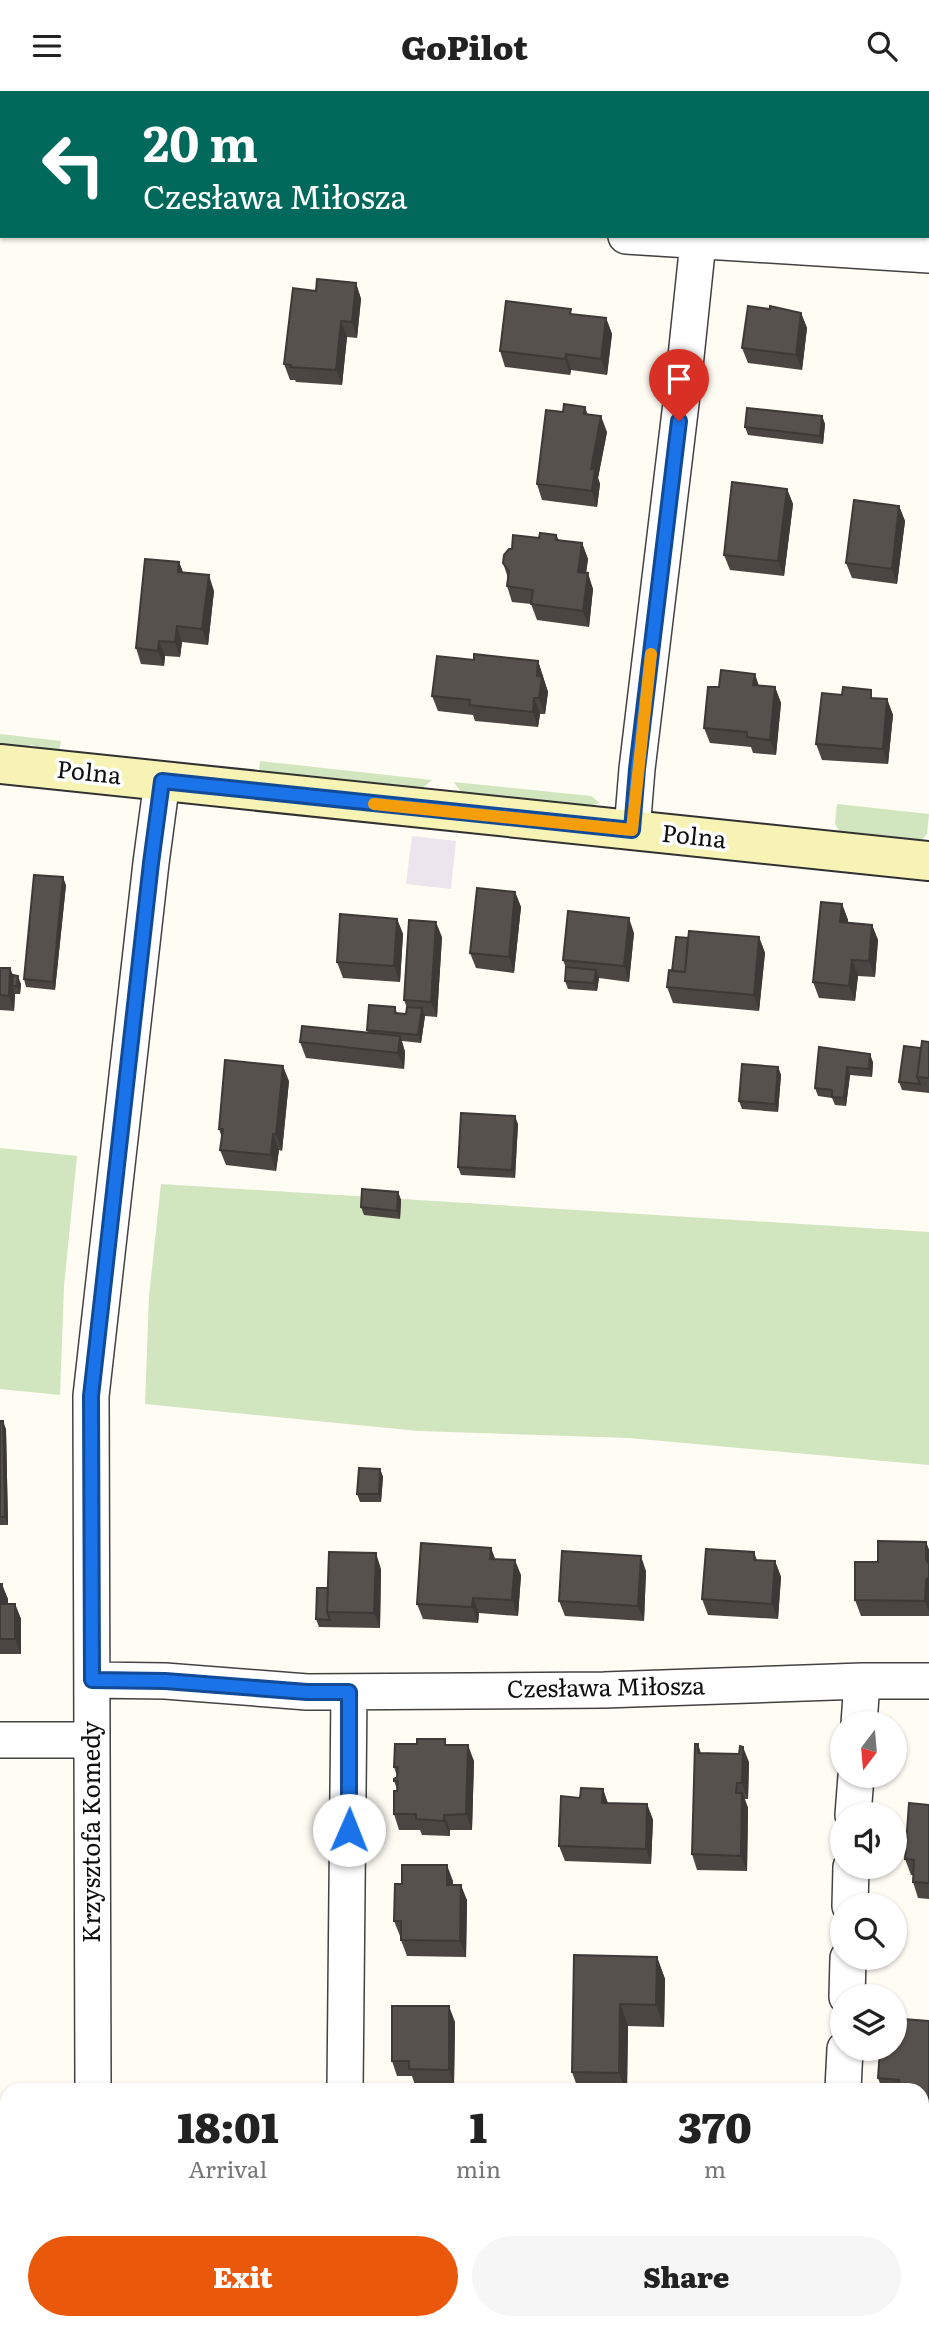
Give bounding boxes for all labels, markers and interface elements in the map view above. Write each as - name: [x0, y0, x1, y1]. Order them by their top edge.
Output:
- text: GoPilot: [401, 22, 528, 70]
- icon: menu: [28, 27, 66, 65]
- icon: search: [863, 27, 901, 65]
- text: 20 m: [143, 104, 258, 177]
- icon: left: [28, 119, 119, 210]
- text: Czesława Miłosza: [143, 171, 407, 219]
- pin: [649, 349, 709, 421]
- icon: arrive: [660, 360, 698, 398]
- street label: Polna: [55, 750, 123, 791]
- street label: Polna: [660, 814, 728, 855]
- street label: Czesława Miłosza: [506, 1666, 705, 1705]
- north arrow: [830, 1711, 906, 1789]
- map controls: [830, 1711, 907, 2061]
- street label: Krzysztofa Komedy: [72, 1721, 107, 1943]
- position arrow: [312, 1793, 386, 1867]
- button: sound: [830, 1802, 907, 1879]
- button: search: [830, 1893, 907, 1970]
- button: layers: [830, 1984, 907, 2061]
- text: 18:01: [177, 2094, 278, 2156]
- text: 1: [469, 2094, 487, 2156]
- text: 370: [678, 2094, 752, 2156]
- text: Arrival: [189, 2151, 267, 2185]
- text: min: [456, 2151, 501, 2185]
- text: m: [704, 2151, 726, 2185]
- button: Exit: [28, 2236, 458, 2316]
- button: Share: [472, 2236, 901, 2316]

